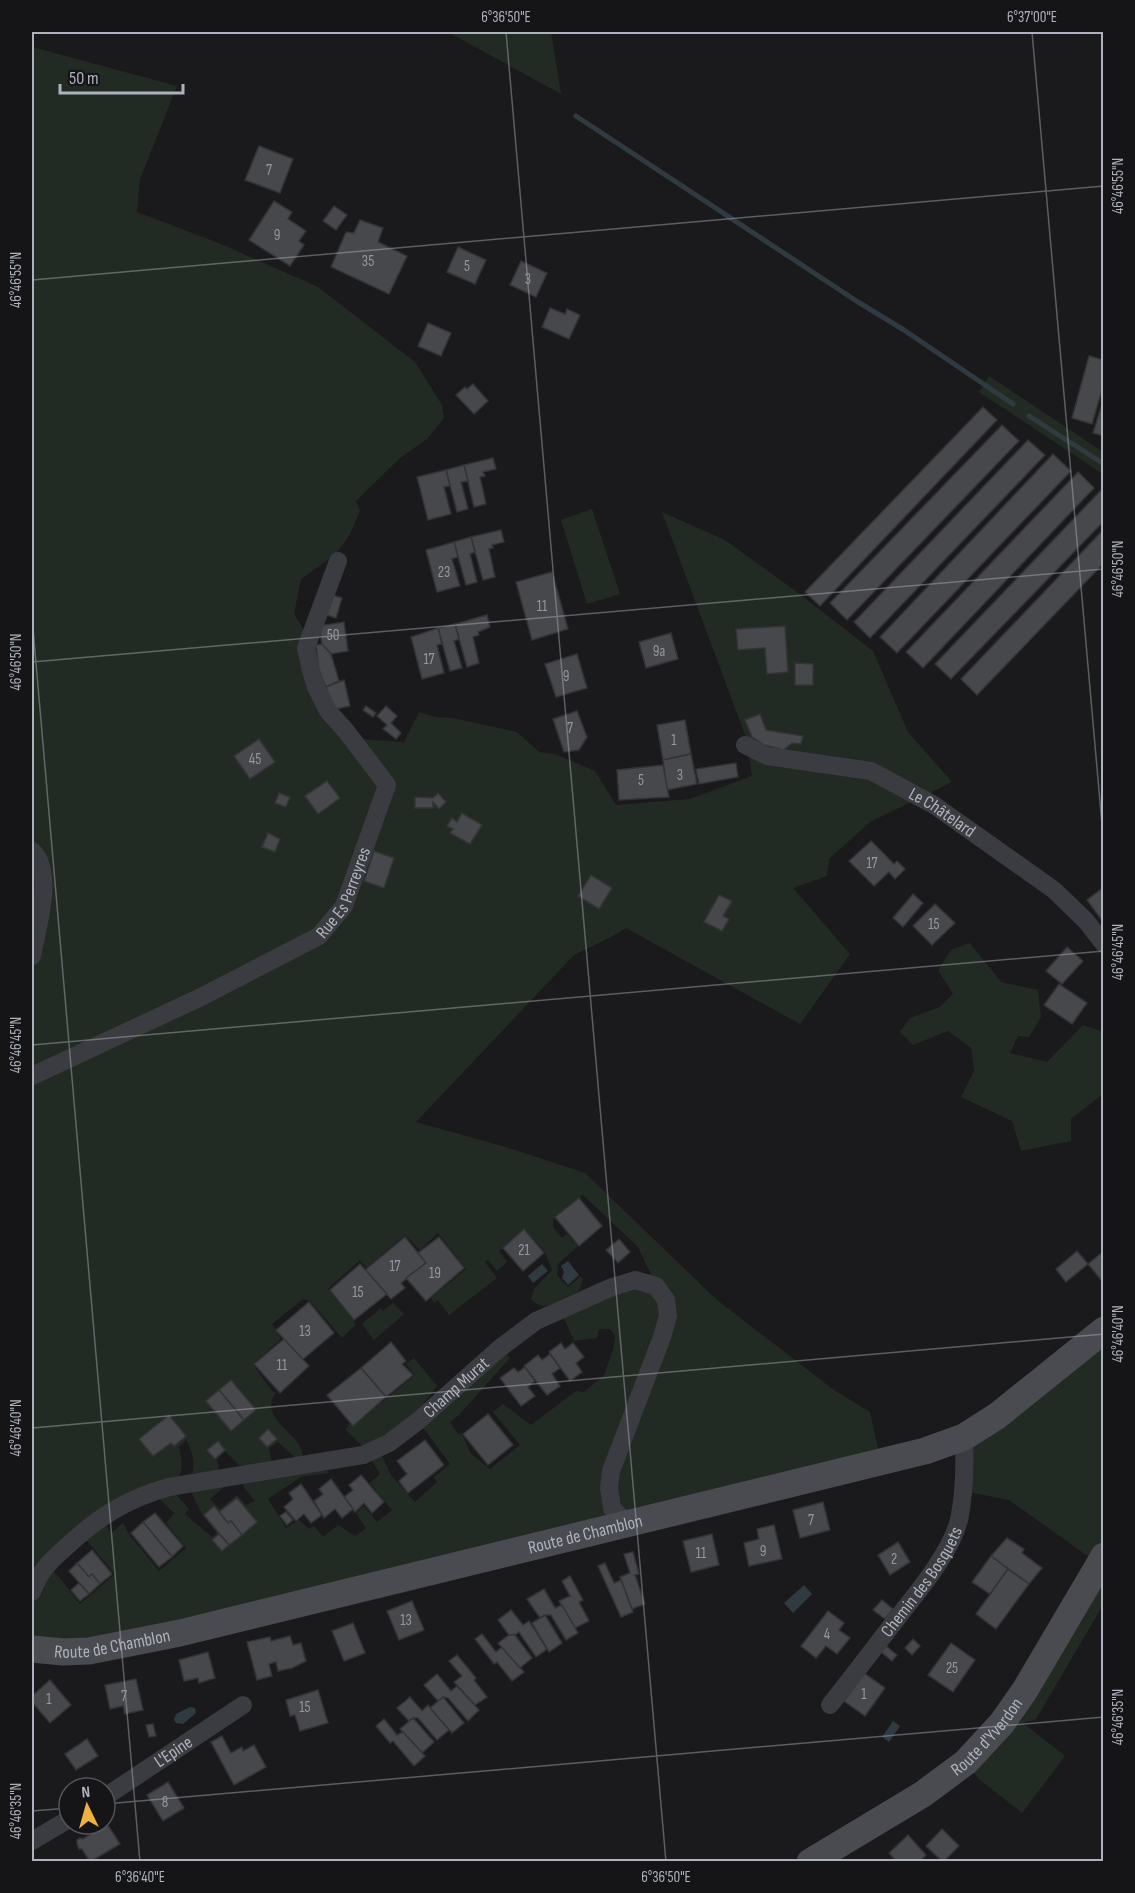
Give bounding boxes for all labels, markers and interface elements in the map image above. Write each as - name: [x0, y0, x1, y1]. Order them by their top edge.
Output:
- text: 6°36'50"E: [481, 8, 531, 27]
- text: 6°37'00"E: [1007, 8, 1057, 27]
- scale bar: [60, 57, 183, 95]
- text: 50 m: [69, 68, 99, 89]
- text: 46°46'55"N: [1109, 158, 1128, 214]
- house number: 7: [266, 161, 272, 180]
- house number: 9: [274, 226, 280, 245]
- text: 46°46'55"N: [7, 252, 26, 308]
- house number: 35: [362, 252, 374, 271]
- house number: 5: [464, 257, 470, 276]
- house number: 3: [525, 270, 531, 289]
- text: 46°46'50"N: [1109, 541, 1128, 597]
- house number: 23: [438, 563, 450, 582]
- house number: 11: [537, 597, 548, 616]
- house number: 50: [327, 626, 339, 645]
- text: 46°46'50"N: [7, 634, 26, 690]
- house number: 9a: [653, 642, 665, 661]
- house number: 17: [423, 650, 435, 669]
- house number: 9: [563, 667, 569, 686]
- house number: 7: [567, 719, 573, 738]
- house number: 1: [671, 731, 677, 750]
- house number: 45: [249, 750, 261, 769]
- house number: 3: [677, 766, 683, 785]
- house number: 5: [638, 771, 644, 790]
- street label: Le Châtelard: [905, 783, 980, 842]
- street label: Rue Es Perreyres: [311, 844, 375, 942]
- house number: 17: [866, 854, 878, 873]
- house number: 15: [928, 915, 940, 934]
- text: 46°46'45"N: [1109, 924, 1128, 980]
- text: 46°46'45"N: [7, 1017, 26, 1073]
- house number: 21: [518, 1241, 530, 1260]
- house number: 17: [389, 1257, 401, 1276]
- house number: 19: [429, 1264, 441, 1283]
- house number: 15: [352, 1283, 364, 1302]
- text: 46°46'40"N: [1109, 1305, 1128, 1363]
- house number: 13: [299, 1322, 311, 1341]
- street label: Champ Murat: [419, 1352, 493, 1422]
- house number: 11: [277, 1356, 288, 1375]
- text: 46°46'40"N: [7, 1399, 26, 1457]
- street label: Route de Chamblon: [526, 1510, 645, 1558]
- house number: 7: [808, 1511, 814, 1530]
- street label: Chemin des Bosquets: [876, 1524, 967, 1641]
- house number: 9: [760, 1542, 766, 1561]
- house number: 11: [696, 1544, 707, 1563]
- house number: 2: [891, 1550, 897, 1569]
- house number: 13: [400, 1611, 412, 1630]
- street label: Route de Chamblon: [53, 1625, 172, 1663]
- house number: 4: [824, 1625, 830, 1644]
- house number: 25: [946, 1659, 958, 1678]
- house number: 1: [861, 1685, 867, 1704]
- house number: 7: [121, 1687, 127, 1706]
- text: 46°46'35"N: [1109, 1689, 1128, 1745]
- house number: 1: [46, 1690, 52, 1709]
- street label: Route d'Yverdon: [947, 1694, 1027, 1780]
- house number: 15: [299, 1698, 311, 1717]
- street label: L'Epine: [150, 1731, 196, 1772]
- north arrow: [57, 1776, 117, 1836]
- text: 46°46'35"N: [7, 1783, 26, 1839]
- text: N: [81, 1783, 91, 1802]
- house number: 8: [162, 1793, 168, 1812]
- text: 6°36'40"E: [115, 1868, 165, 1887]
- text: 6°36'50"E: [641, 1868, 691, 1887]

